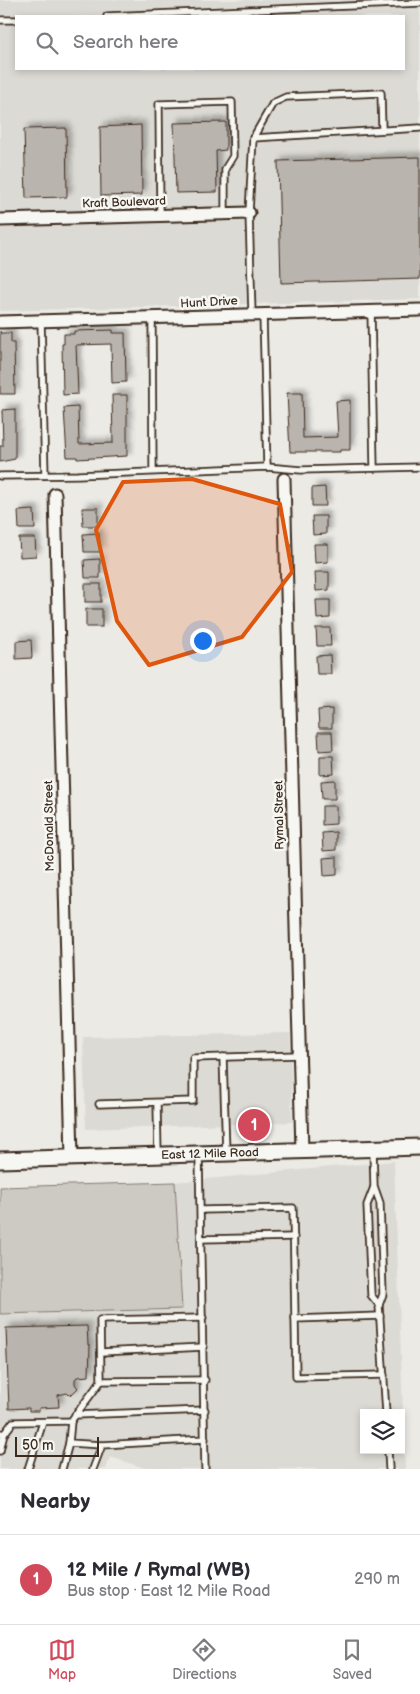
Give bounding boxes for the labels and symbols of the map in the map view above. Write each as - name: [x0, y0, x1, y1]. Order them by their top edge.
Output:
- street label: Kraft Boulevard: [82, 194, 166, 211]
- street label: Hunt Drive: [180, 294, 238, 311]
- your location: [190, 628, 216, 654]
- street label: McDonald Street: [41, 780, 58, 872]
- street label: Rymal Street: [271, 780, 288, 850]
- pin: 1: [238, 1106, 270, 1144]
- street label: East 12 Mile Road: [161, 1145, 259, 1163]
- scale bar: [15, 1434, 99, 1457]

